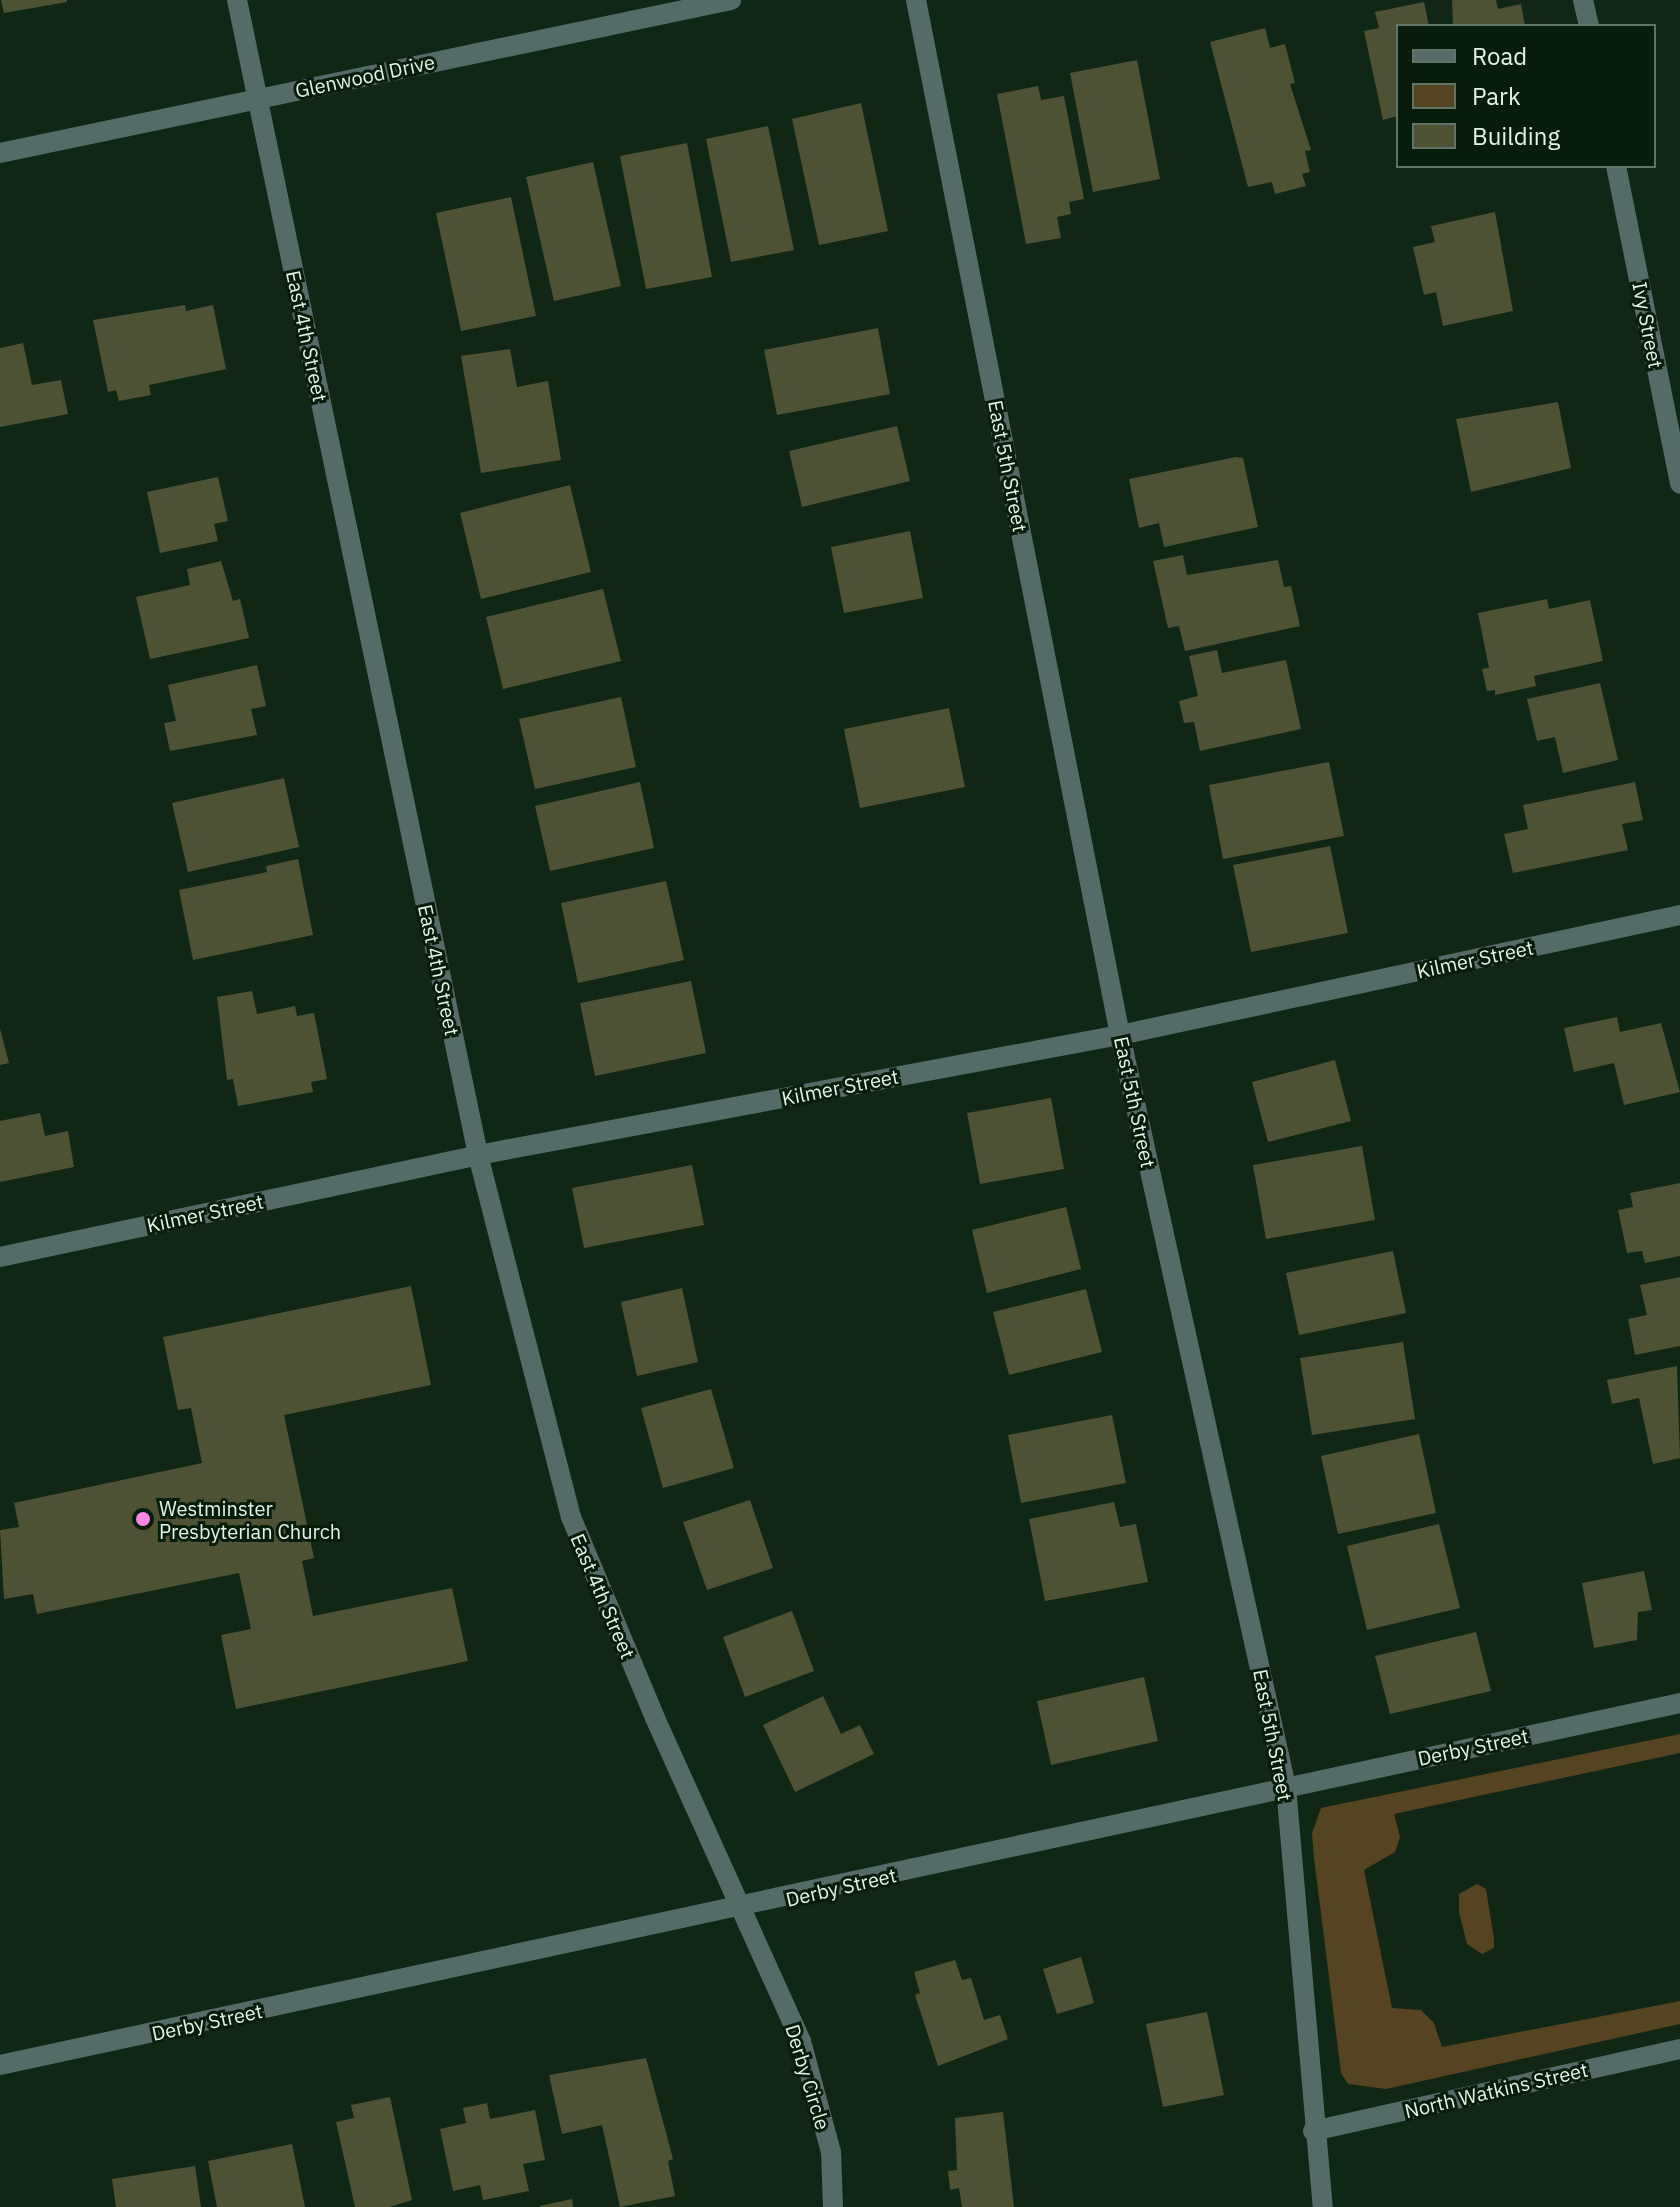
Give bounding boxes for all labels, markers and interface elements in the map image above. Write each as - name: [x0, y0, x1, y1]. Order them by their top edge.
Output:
- legend: [1396, 24, 1656, 168]
- text: Road: [1472, 40, 1527, 72]
- street label: Glenwood Drive: [293, 50, 437, 102]
- text: Park: [1472, 80, 1521, 112]
- text: Building: [1472, 120, 1560, 152]
- street label: East 4th Street: [281, 268, 333, 404]
- street label: Ivy Street: [1628, 280, 1668, 370]
- street label: East 5th Street: [983, 398, 1033, 534]
- street label: East 4th Street: [413, 902, 465, 1038]
- street label: Kilmer Street: [1415, 935, 1535, 983]
- street label: East 5th Street: [1109, 1034, 1161, 1170]
- street label: Kilmer Street: [780, 1064, 900, 1110]
- street label: Kilmer Street: [145, 1189, 265, 1237]
- place label: Westminster Presbyterian Church: [159, 1496, 341, 1543]
- marker: Westminster Presbyterian Church: [134, 1510, 152, 1528]
- street label: East 4th Street: [566, 1530, 640, 1662]
- street label: East 5th Street: [1248, 1667, 1298, 1803]
- street label: Derby Street: [1415, 1724, 1531, 1770]
- street label: Derby Street: [783, 1863, 899, 1911]
- street label: Derby Street: [149, 1999, 265, 2045]
- street label: Derby Circle: [781, 2021, 835, 2133]
- street label: North Watkins Street: [1402, 2057, 1590, 2123]

